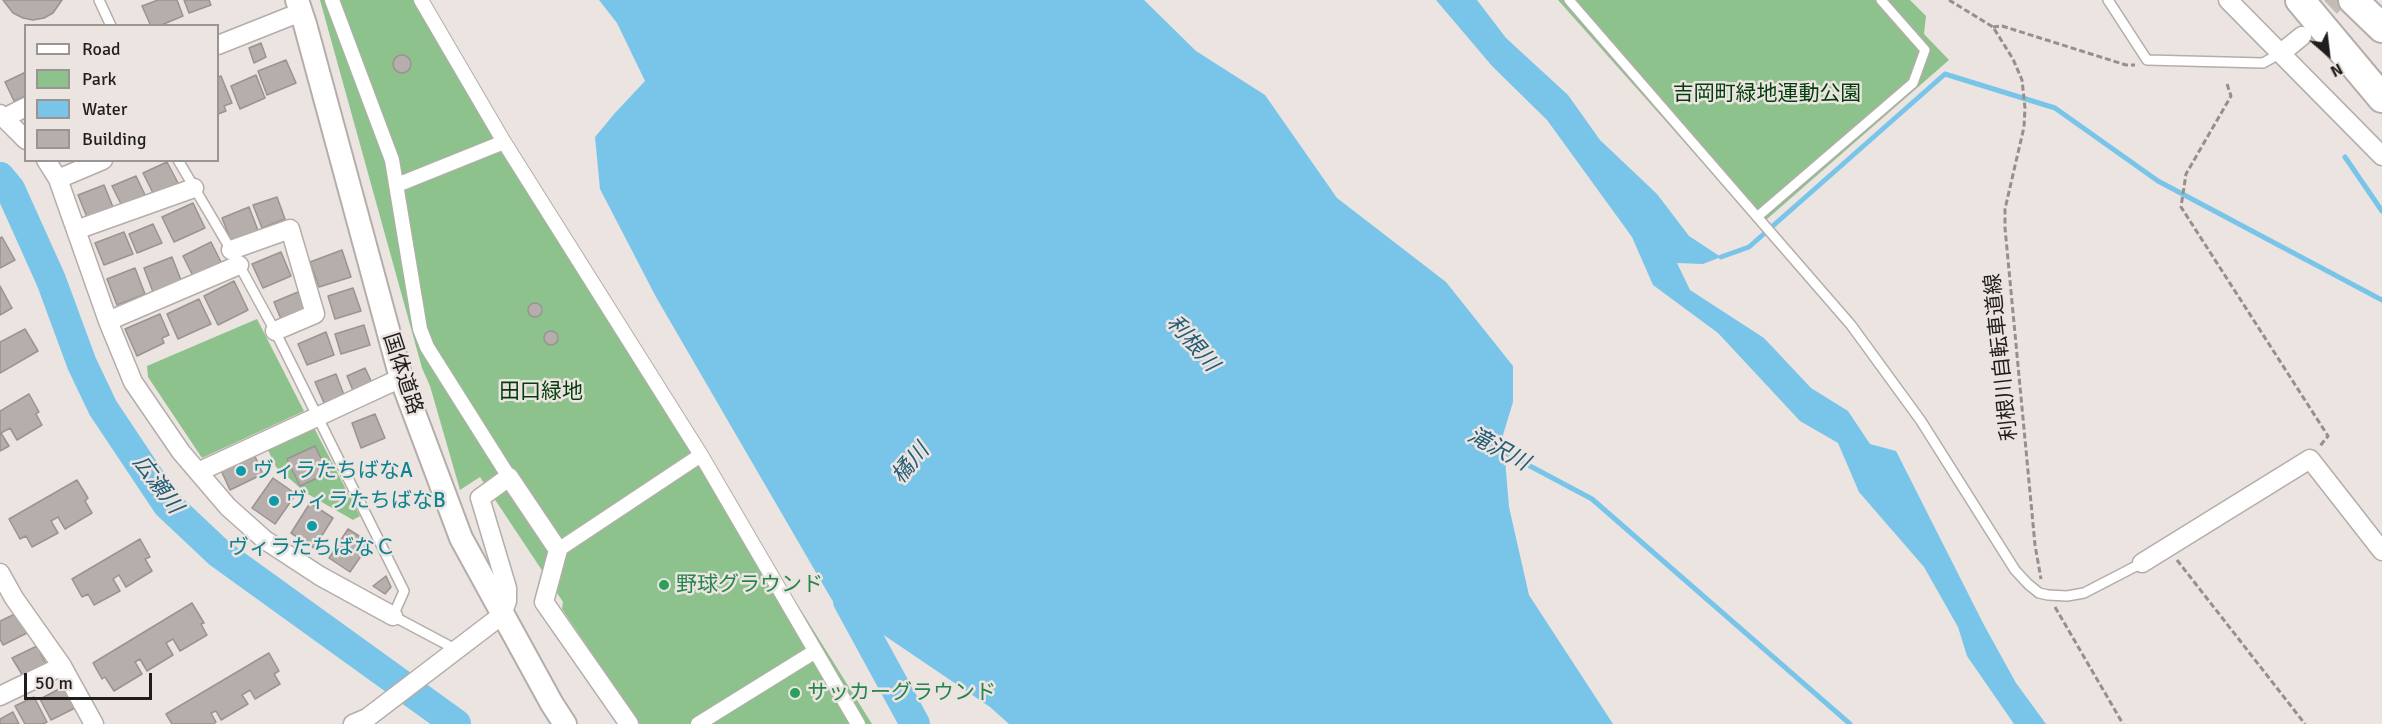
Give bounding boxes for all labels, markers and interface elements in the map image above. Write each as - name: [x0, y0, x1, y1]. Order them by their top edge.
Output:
- legend: [24, 24, 219, 162]
- north arrow: [2298, 24, 2358, 84]
- text: Road: [82, 38, 121, 60]
- text: N: [2327, 58, 2346, 81]
- text: Park: [82, 68, 117, 90]
- park label: 吉岡町緑地運動公園: [1673, 81, 1861, 107]
- text: Water: [82, 98, 127, 120]
- text: Building: [82, 128, 146, 150]
- street label: 利根川自転車道線: [1981, 272, 2023, 442]
- water label: 利根川: [1160, 310, 1224, 378]
- street label: 国体道路: [377, 330, 427, 418]
- park label: 田口緑地: [499, 379, 583, 405]
- water label: 滝沢川: [1463, 423, 1533, 477]
- water label: 橘川: [887, 439, 935, 489]
- water label: 広瀬川: [127, 451, 187, 519]
- place label: ヴィラたちばなA: [253, 458, 413, 484]
- marker: ヴィラたちばなA: [234, 464, 248, 478]
- place label: ヴィラたちばなB: [286, 488, 446, 514]
- marker: ヴィラたちばなB: [267, 494, 281, 508]
- marker: ヴィラたちばなＣ: [305, 519, 319, 533]
- place label: ヴィラたちばなＣ: [228, 535, 396, 561]
- place label: 野球グラウンド: [676, 572, 823, 598]
- marker: 野球グラウンド: [657, 578, 671, 592]
- scale bar: [27, 661, 154, 699]
- text: 50 m: [35, 672, 73, 694]
- place label: サッカーグラウンド: [807, 680, 996, 706]
- marker: サッカーグラウンド: [788, 686, 802, 700]

